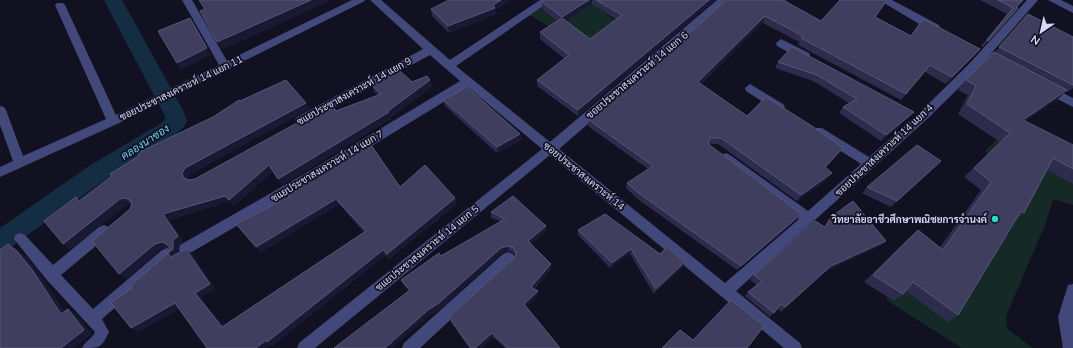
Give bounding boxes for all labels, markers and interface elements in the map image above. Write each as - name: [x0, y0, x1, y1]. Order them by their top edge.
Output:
- north arrow: [1021, 12, 1061, 52]
- street label: ซอยประชาสงเคราะห์ 14 แยก 6: [583, 28, 691, 122]
- text: N: [1028, 32, 1043, 48]
- street label: ซอยประชาสงเคราะห์ 14 แยก 11: [117, 52, 245, 124]
- street label: ซแยประชาสงเคราะห์ 14 แยก 9: [294, 53, 414, 128]
- street label: ซอยประชาสงเคราะห์ 14 แยก 4: [832, 100, 936, 199]
- water label: คลองนาซอง: [118, 121, 172, 163]
- street label: ซแยประชาสงเคราะห์ 14 แยก 7: [268, 126, 386, 205]
- street label: ซอยประชาสงเคราะห์ 14: [541, 138, 628, 213]
- street label: ซแยประชาสงเคราะห์ 14 แยก 5: [372, 201, 481, 294]
- place label: วิทยาลัยอาชีวศึกษาพณิชยการจำนงค์: [831, 212, 988, 226]
- marker: วิทยาลัยอาชีวศึกษาพณิชยการจำนงค์: [990, 214, 1000, 224]

